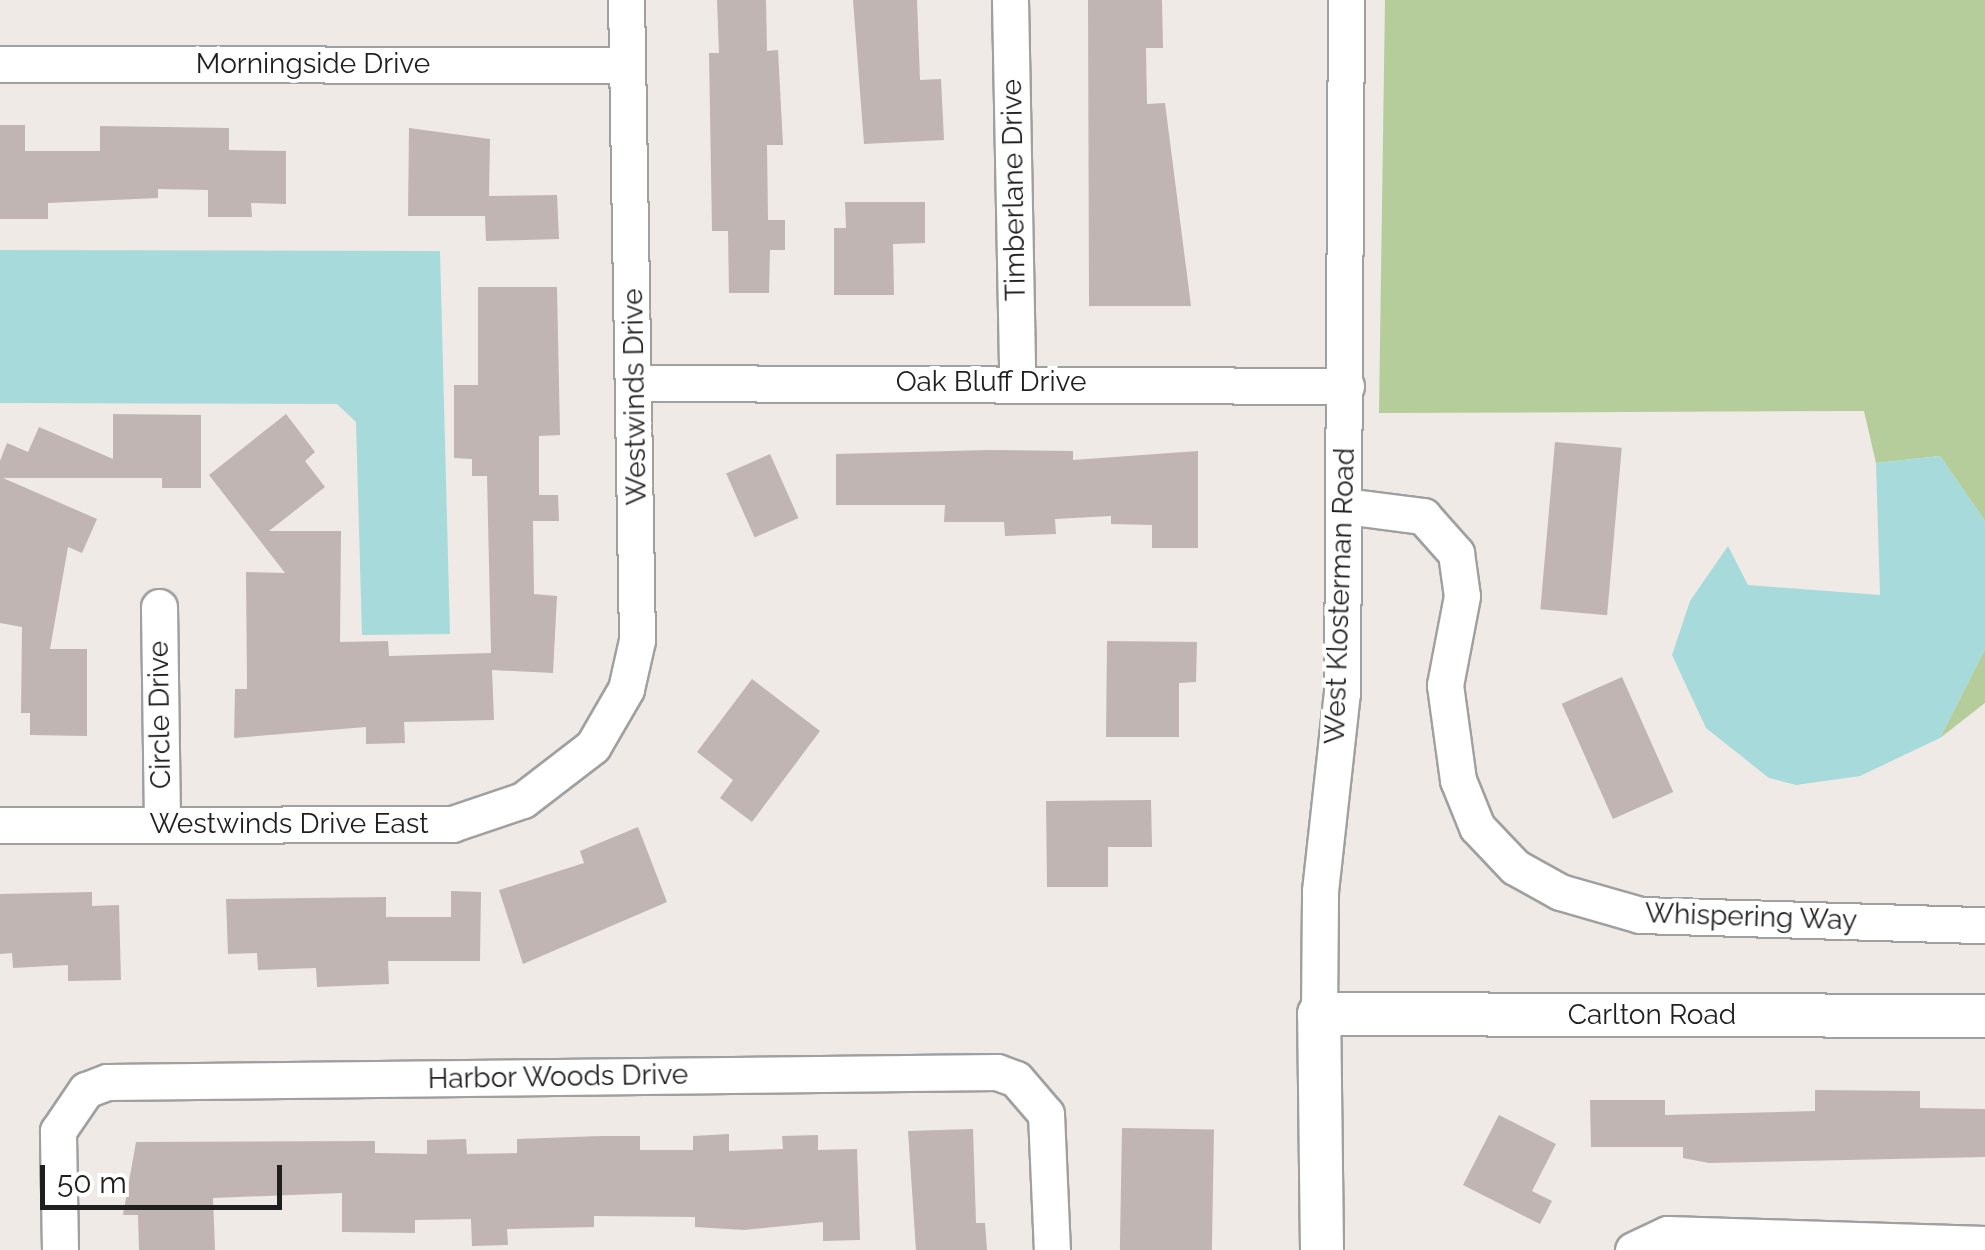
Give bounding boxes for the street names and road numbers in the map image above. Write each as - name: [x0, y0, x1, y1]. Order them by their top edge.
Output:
- street label: Morningside Drive: [196, 47, 430, 81]
- street label: Timberlane Drive: [995, 79, 1033, 301]
- street label: Westwinds Drive: [616, 288, 654, 506]
- street label: Oak Bluff Drive: [895, 365, 1087, 399]
- street label: West Klosterman Road: [1318, 447, 1362, 745]
- street label: Circle Drive: [142, 641, 178, 789]
- street label: Westwinds Drive East: [149, 807, 429, 841]
- street label: Whispering Way: [1644, 896, 1858, 938]
- street label: Carlton Road: [1568, 998, 1736, 1032]
- street label: Harbor Woods Drive: [427, 1058, 689, 1096]

